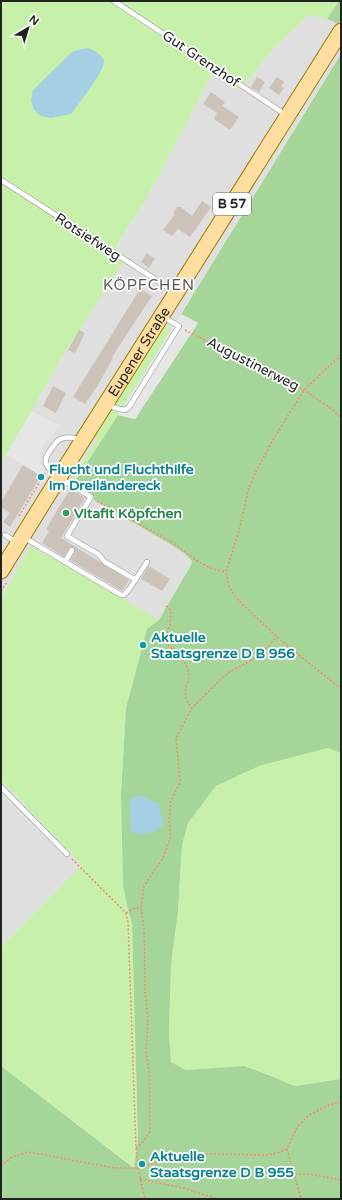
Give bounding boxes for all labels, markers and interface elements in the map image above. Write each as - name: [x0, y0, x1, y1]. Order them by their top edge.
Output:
- north arrow: [8, 8, 48, 48]
- text: N: [26, 13, 41, 28]
- street label: Gut Grenzhof: [159, 27, 243, 91]
- road number: B 57: [213, 193, 251, 215]
- street label: Rotsiefweg: [52, 209, 124, 265]
- district label: KÖPFCHEN: [103, 276, 195, 294]
- street label: Eupener Straße: [104, 304, 174, 400]
- street label: Augustinerweg: [204, 333, 302, 395]
- place label: Flucht und Fluchthilfe im Dreiländereck: [49, 461, 194, 494]
- marker: Flucht und Fluchthilfe im Dreiländereck: [36, 472, 46, 482]
- place label: Vitafit Köpfchen: [74, 505, 182, 522]
- marker: Vitafit Köpfchen: [61, 508, 71, 518]
- place label: Aktuelle Staatsgrenze D B 956: [151, 629, 295, 662]
- marker: Aktuelle Staatsgrenze D B 956: [138, 640, 148, 650]
- place label: Aktuelle Staatsgrenze D B 955: [150, 1148, 294, 1181]
- marker: Aktuelle Staatsgrenze D B 955: [137, 1159, 147, 1169]

